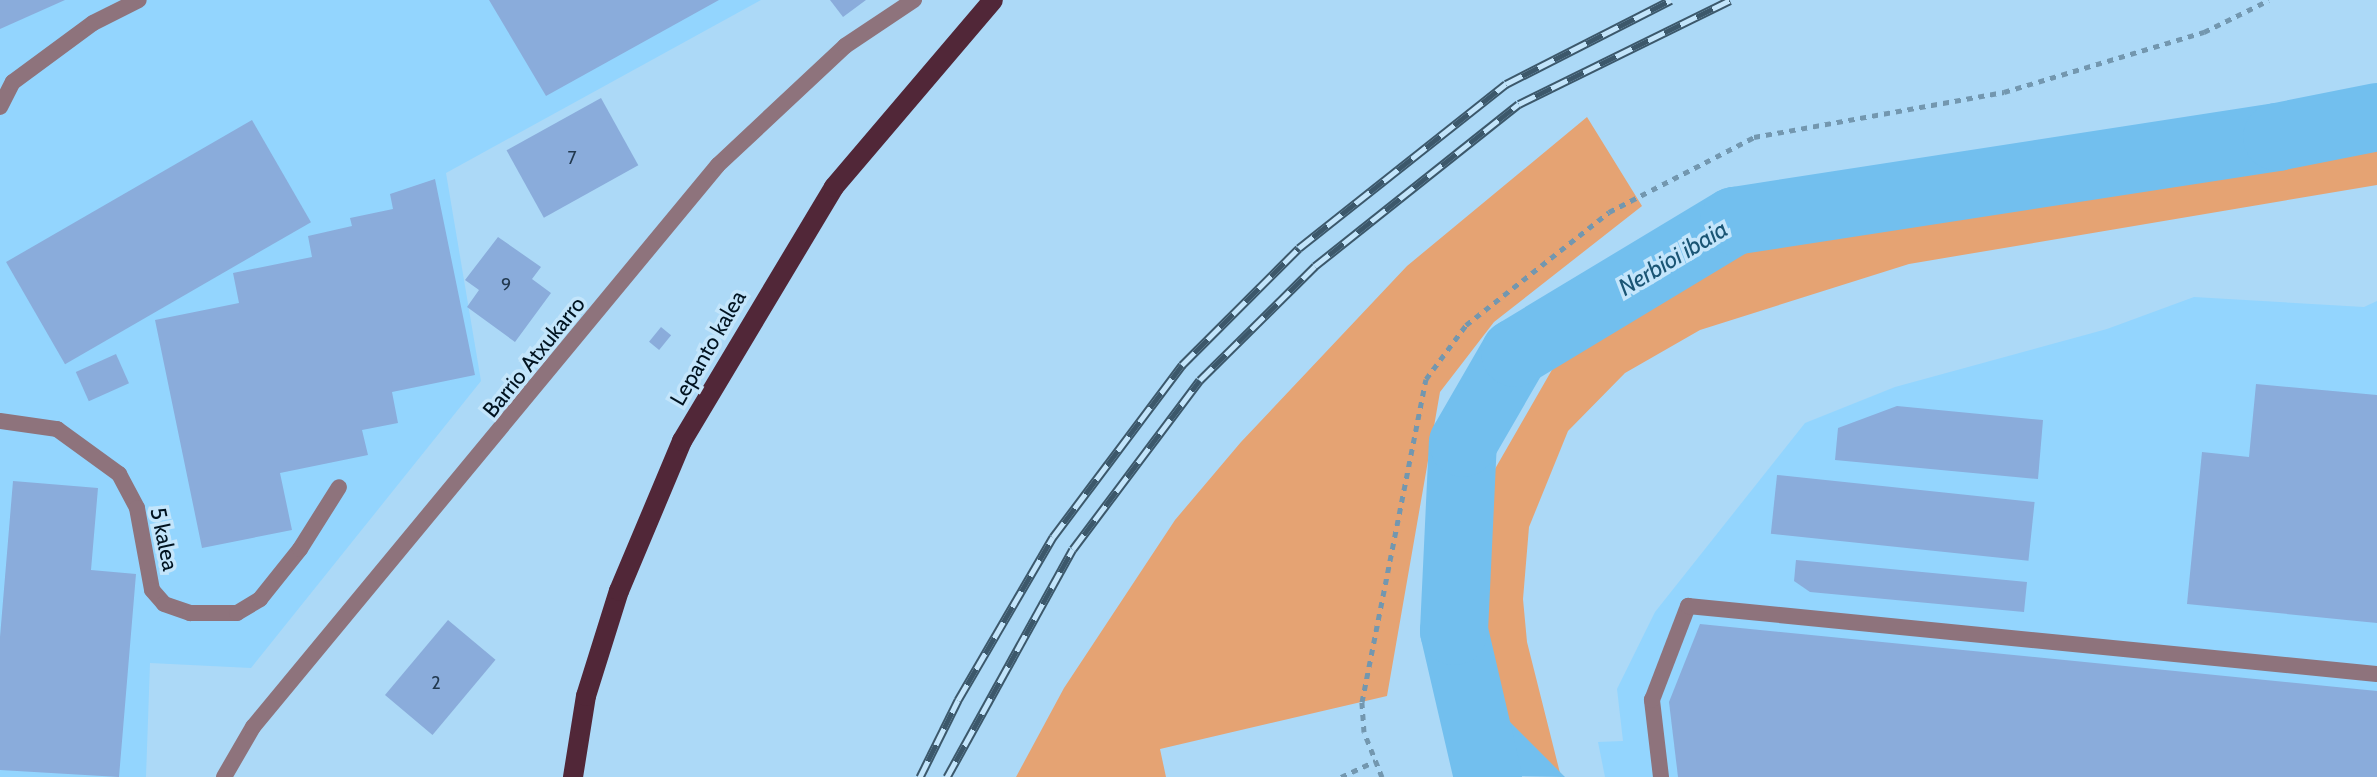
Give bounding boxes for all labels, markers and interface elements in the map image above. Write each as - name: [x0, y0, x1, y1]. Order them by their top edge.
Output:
- house number: 7: [567, 147, 577, 169]
- water label: Nerbioi ibaia: [1613, 214, 1733, 302]
- house number: 9: [501, 274, 511, 296]
- street label: Lepanto kalea: [664, 286, 752, 410]
- street label: Barrio Atxukarro: [477, 291, 591, 423]
- street label: 5 kalea: [144, 505, 184, 573]
- house number: 2: [431, 672, 441, 694]

